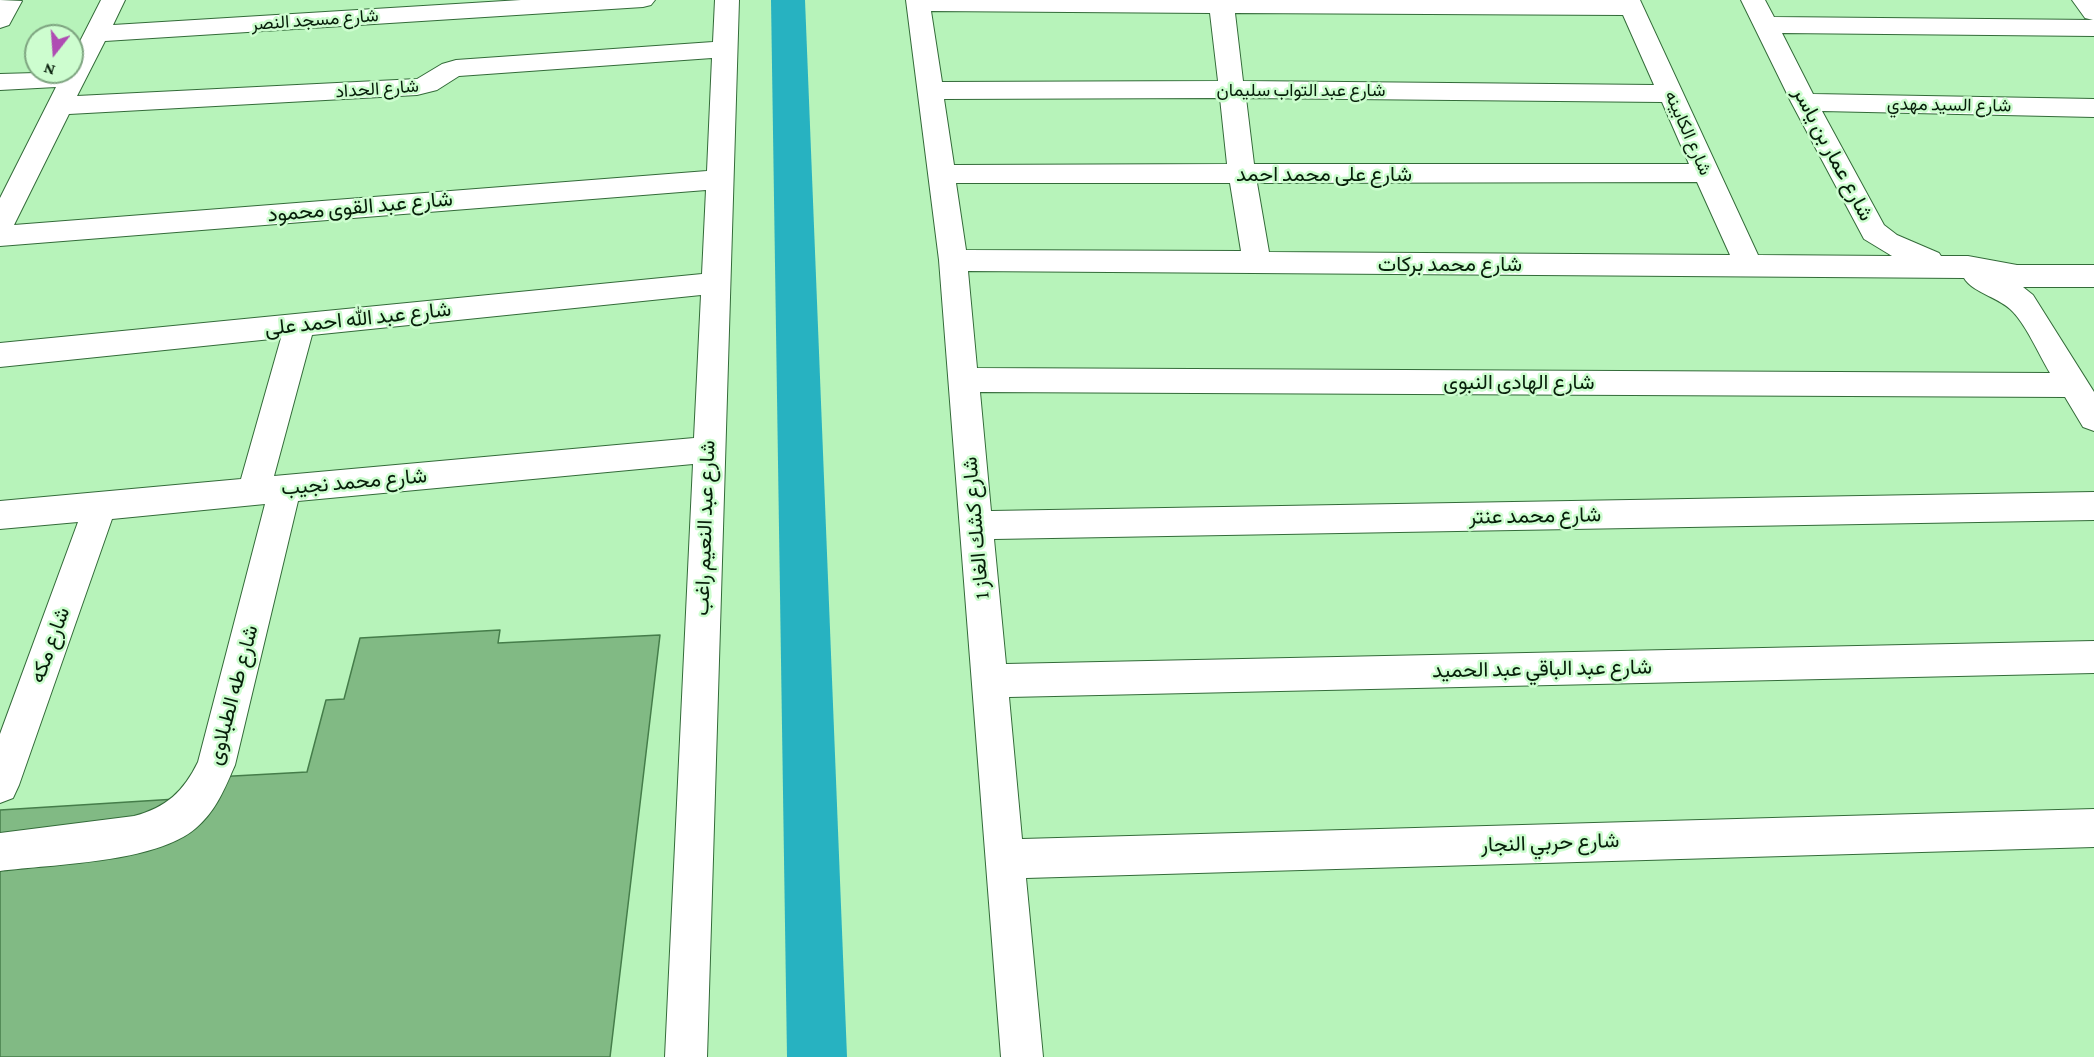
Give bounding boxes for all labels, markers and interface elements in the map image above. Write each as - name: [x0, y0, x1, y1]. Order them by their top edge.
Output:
- street label: شارع مسجد النصر: [251, 5, 379, 35]
- north arrow: [24, 24, 84, 84]
- text: N: [41, 60, 57, 80]
- street label: شارع الحداد: [335, 75, 419, 103]
- street label: شارع عبد التواب سليمان: [1217, 79, 1385, 101]
- street label: شارع عمار بن ياسر: [1787, 83, 1879, 225]
- street label: شارع الكابينه: [1660, 87, 1716, 179]
- street label: شارع السيد مهدي: [1887, 93, 2011, 117]
- street label: شارع على محمد احمد: [1236, 162, 1412, 188]
- street label: شارع عبد القوى محمود: [266, 186, 454, 228]
- street label: شارع محمد بركات: [1378, 252, 1522, 278]
- street label: شارع عبد الله احمد على: [264, 297, 452, 341]
- street label: شارع الهادى النبوى: [1443, 370, 1595, 396]
- street label: شارع عبد النعيم راغب: [689, 440, 721, 616]
- street label: شارع كشك الغاز 1: [957, 456, 995, 600]
- street label: شارع محمد نجيب: [280, 463, 428, 501]
- street label: شارع محمد عنتر: [1469, 502, 1601, 530]
- street label: شارع مكه: [25, 604, 75, 686]
- street label: شارع طه الطبلاوى: [202, 622, 264, 768]
- street label: شارع عبد الباقي عبد الحميد: [1432, 654, 1652, 684]
- street label: شارع حربي النجار: [1480, 828, 1620, 858]

